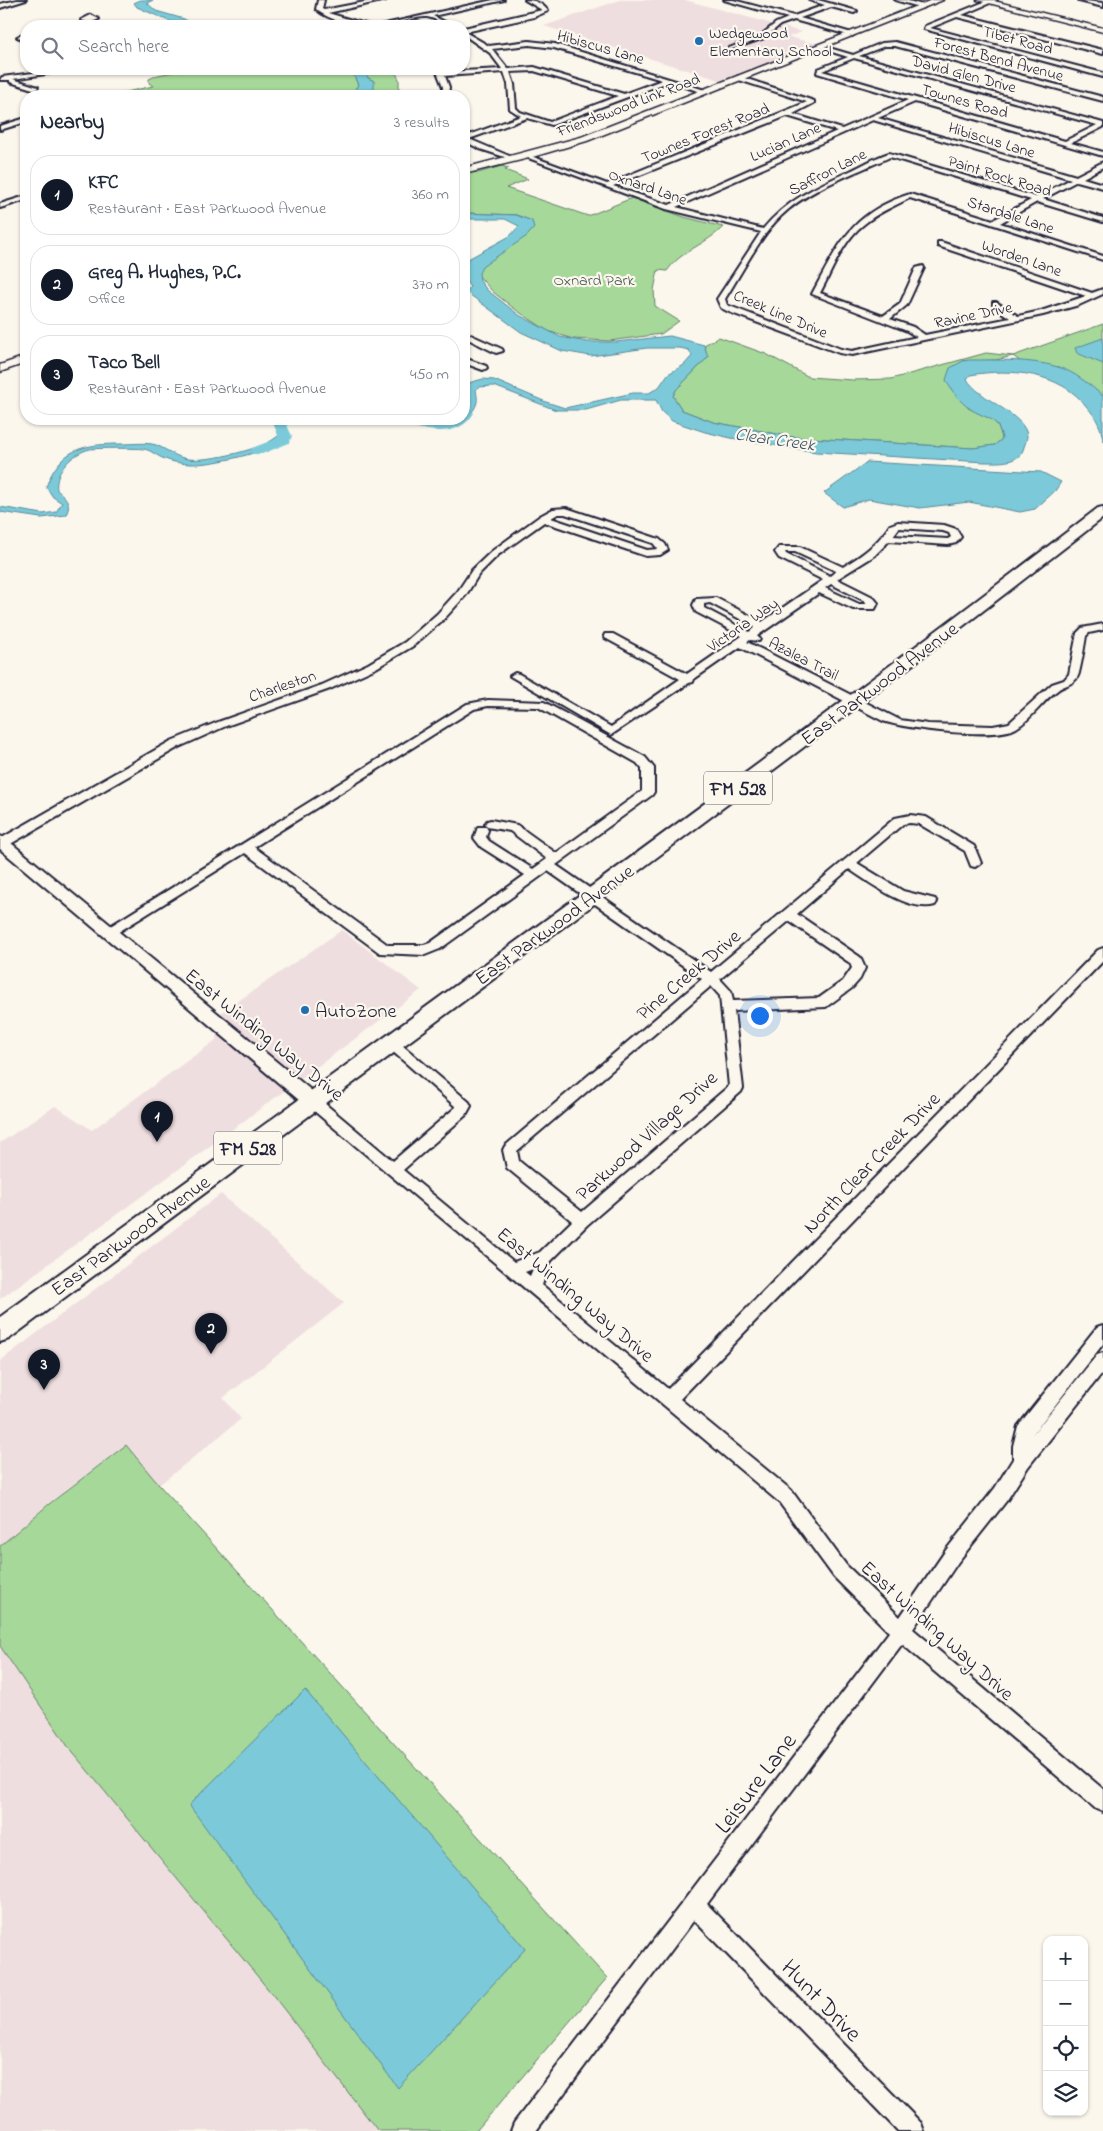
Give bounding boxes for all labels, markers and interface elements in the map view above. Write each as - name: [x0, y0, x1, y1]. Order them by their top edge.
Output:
- search box: [20, 20, 470, 75]
- street label: Tibet Road: [980, 20, 1055, 62]
- place label: Wedgewood Elementary School: [709, 22, 832, 64]
- street label: Hibiscus Lane: [554, 24, 648, 72]
- street label: Forest Bend Avenue: [930, 31, 1067, 89]
- icon: search: [38, 34, 66, 62]
- text: Search here: [78, 34, 169, 61]
- marker: Wedgewood Elementary School: [693, 35, 705, 47]
- street label: David Glen Drive: [907, 49, 1019, 101]
- street label: Friendswood Link Road: [553, 68, 704, 145]
- street label: Townes Road: [918, 78, 1011, 126]
- street label: Townes Forest Road: [638, 97, 773, 171]
- text: Nearby: [40, 108, 104, 138]
- text: 3 results: [394, 111, 450, 135]
- street label: Lucian Lane: [747, 116, 826, 169]
- street label: Hibiscus Lane: [945, 116, 1039, 166]
- street label: Saffron Lane: [785, 142, 872, 203]
- street label: Paint Rock Road: [945, 150, 1054, 204]
- street label: Oxnard Lane: [605, 163, 691, 213]
- text: KFC: [88, 170, 118, 197]
- text: 1: [54, 183, 60, 207]
- text: 360 m: [412, 183, 449, 207]
- street label: Stardale Lane: [964, 191, 1058, 242]
- text: Restaurant · East Parkwood Avenue: [88, 197, 326, 221]
- street label: Worden Lane: [978, 234, 1065, 284]
- text: Greg A. Hughes, P.C.: [88, 260, 241, 287]
- park label: Oxnard Park: [553, 269, 636, 293]
- text: 2: [53, 273, 61, 297]
- text: 370 m: [412, 273, 449, 297]
- street label: Creek Line Drive: [729, 284, 832, 346]
- text: Office: [88, 287, 125, 311]
- street label: Ravine Drive: [932, 296, 1015, 336]
- text: Taco Bell: [88, 350, 160, 377]
- text: 3: [54, 363, 60, 387]
- text: 450 m: [410, 363, 449, 387]
- text: Restaurant · East Parkwood Avenue: [88, 377, 326, 401]
- water label: Clear Creek: [733, 423, 817, 460]
- street label: Victoria Way: [702, 592, 784, 660]
- street label: East Parkwood Avenue: [796, 616, 965, 754]
- street label: Azalea Trail: [764, 632, 843, 688]
- street label: Charleston: [246, 664, 320, 710]
- road number: FM 528: [704, 771, 772, 804]
- street label: East Parkwood Avenue: [470, 858, 641, 994]
- street label: Pine Creek Drive: [631, 924, 748, 1028]
- street label: East Winding Way Drive: [177, 962, 349, 1110]
- place label: AutoZone: [315, 998, 396, 1027]
- your location: [747, 1003, 773, 1029]
- marker: AutoZone: [299, 1004, 311, 1016]
- street label: Parkwood Village Drive: [570, 1065, 726, 1209]
- street label: North Clear Creek Drive: [797, 1086, 948, 1241]
- pin: 1: [141, 1101, 173, 1142]
- road number: FM 528: [214, 1132, 282, 1164]
- street label: East Parkwood Avenue: [46, 1169, 217, 1305]
- street label: East Winding Way Drive: [489, 1221, 659, 1371]
- pin: 2: [195, 1313, 227, 1354]
- pin: 3: [28, 1349, 60, 1390]
- street label: East Winding Way Drive: [853, 1555, 1019, 1710]
- street label: Leisure Lane: [707, 1726, 807, 1842]
- map controls: [1043, 1936, 1088, 2116]
- button: +: [1043, 1936, 1088, 1981]
- street label: Hunt Drive: [772, 1952, 869, 2051]
- button: −: [1043, 1981, 1088, 2026]
- button: locate: [1043, 2026, 1088, 2071]
- button: layers: [1043, 2071, 1088, 2116]

